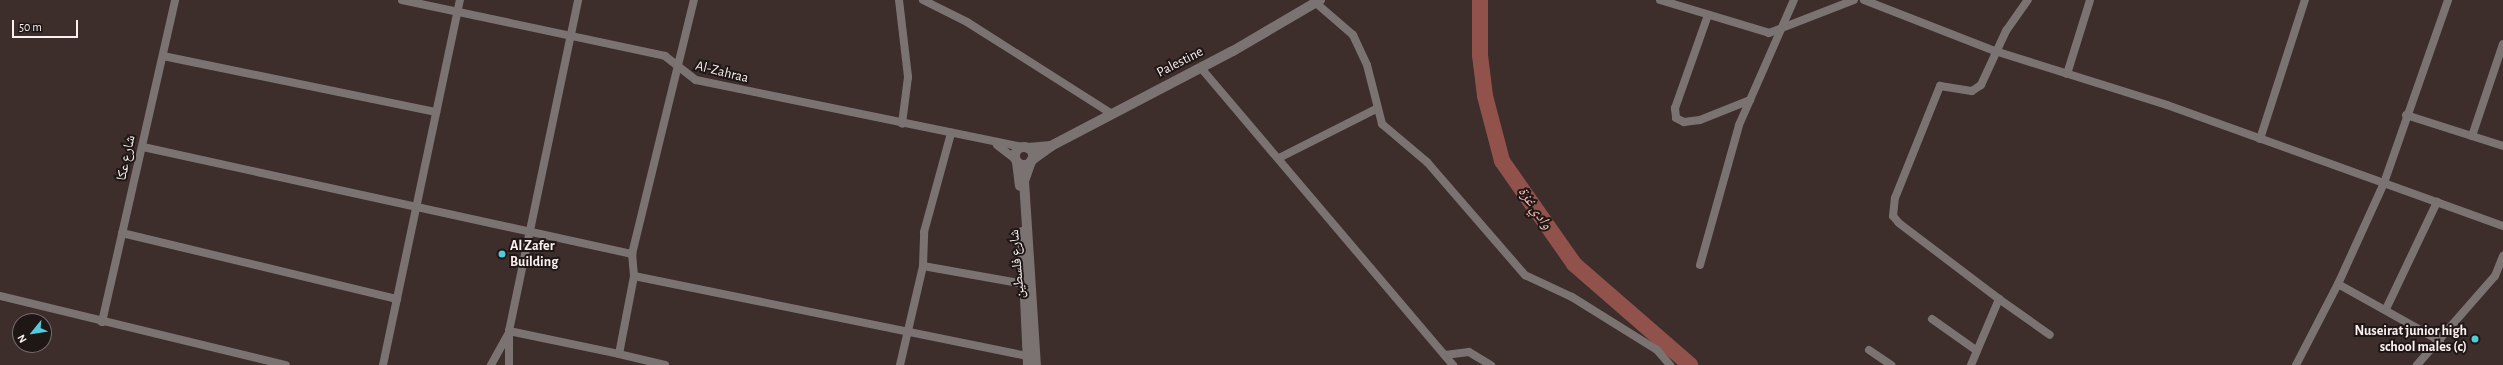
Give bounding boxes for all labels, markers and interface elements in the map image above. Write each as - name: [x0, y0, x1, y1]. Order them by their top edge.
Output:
- scale bar: [14, 12, 80, 38]
- text: 50 m: [19, 21, 42, 33]
- street label: Palestine: [1154, 43, 1206, 81]
- street label: Al-Zahraa: [694, 57, 750, 87]
- street label: شارع عكا: [113, 134, 139, 182]
- water label: وادي غزة: [1514, 183, 1556, 233]
- street label: شارع فلسطين: [1006, 229, 1028, 299]
- place label: Al Zafer Building: [510, 238, 558, 270]
- marker: Al Zafer Building: [497, 249, 507, 259]
- north arrow: [12, 313, 52, 353]
- place label: Nuseirat junior high school males (c): [2354, 323, 2467, 356]
- text: N: [15, 333, 29, 345]
- marker: Nuseirat junior high school males (c): [2470, 334, 2480, 344]

